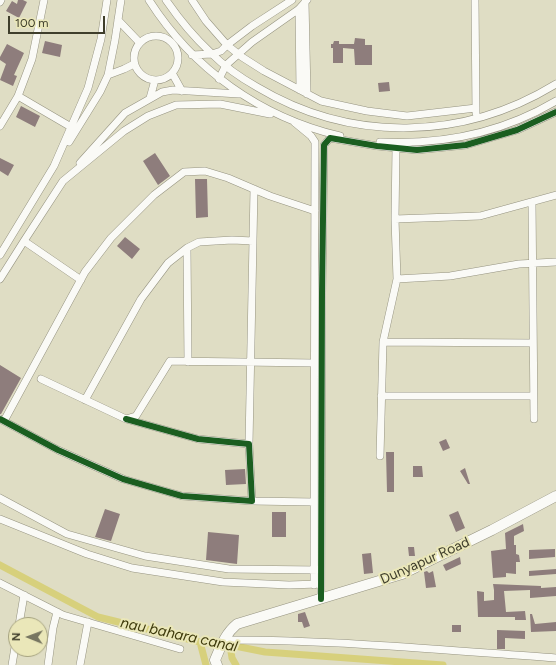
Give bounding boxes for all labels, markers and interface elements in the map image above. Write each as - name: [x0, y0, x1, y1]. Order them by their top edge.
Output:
- scale bar: [10, 8, 107, 34]
- text: 100 m: [15, 16, 49, 30]
- street label: Dunyapur Road: [378, 534, 472, 588]
- water label: nau bahara canal: [119, 614, 239, 656]
- north arrow: [8, 617, 48, 657]
- text: N: [10, 632, 23, 641]

